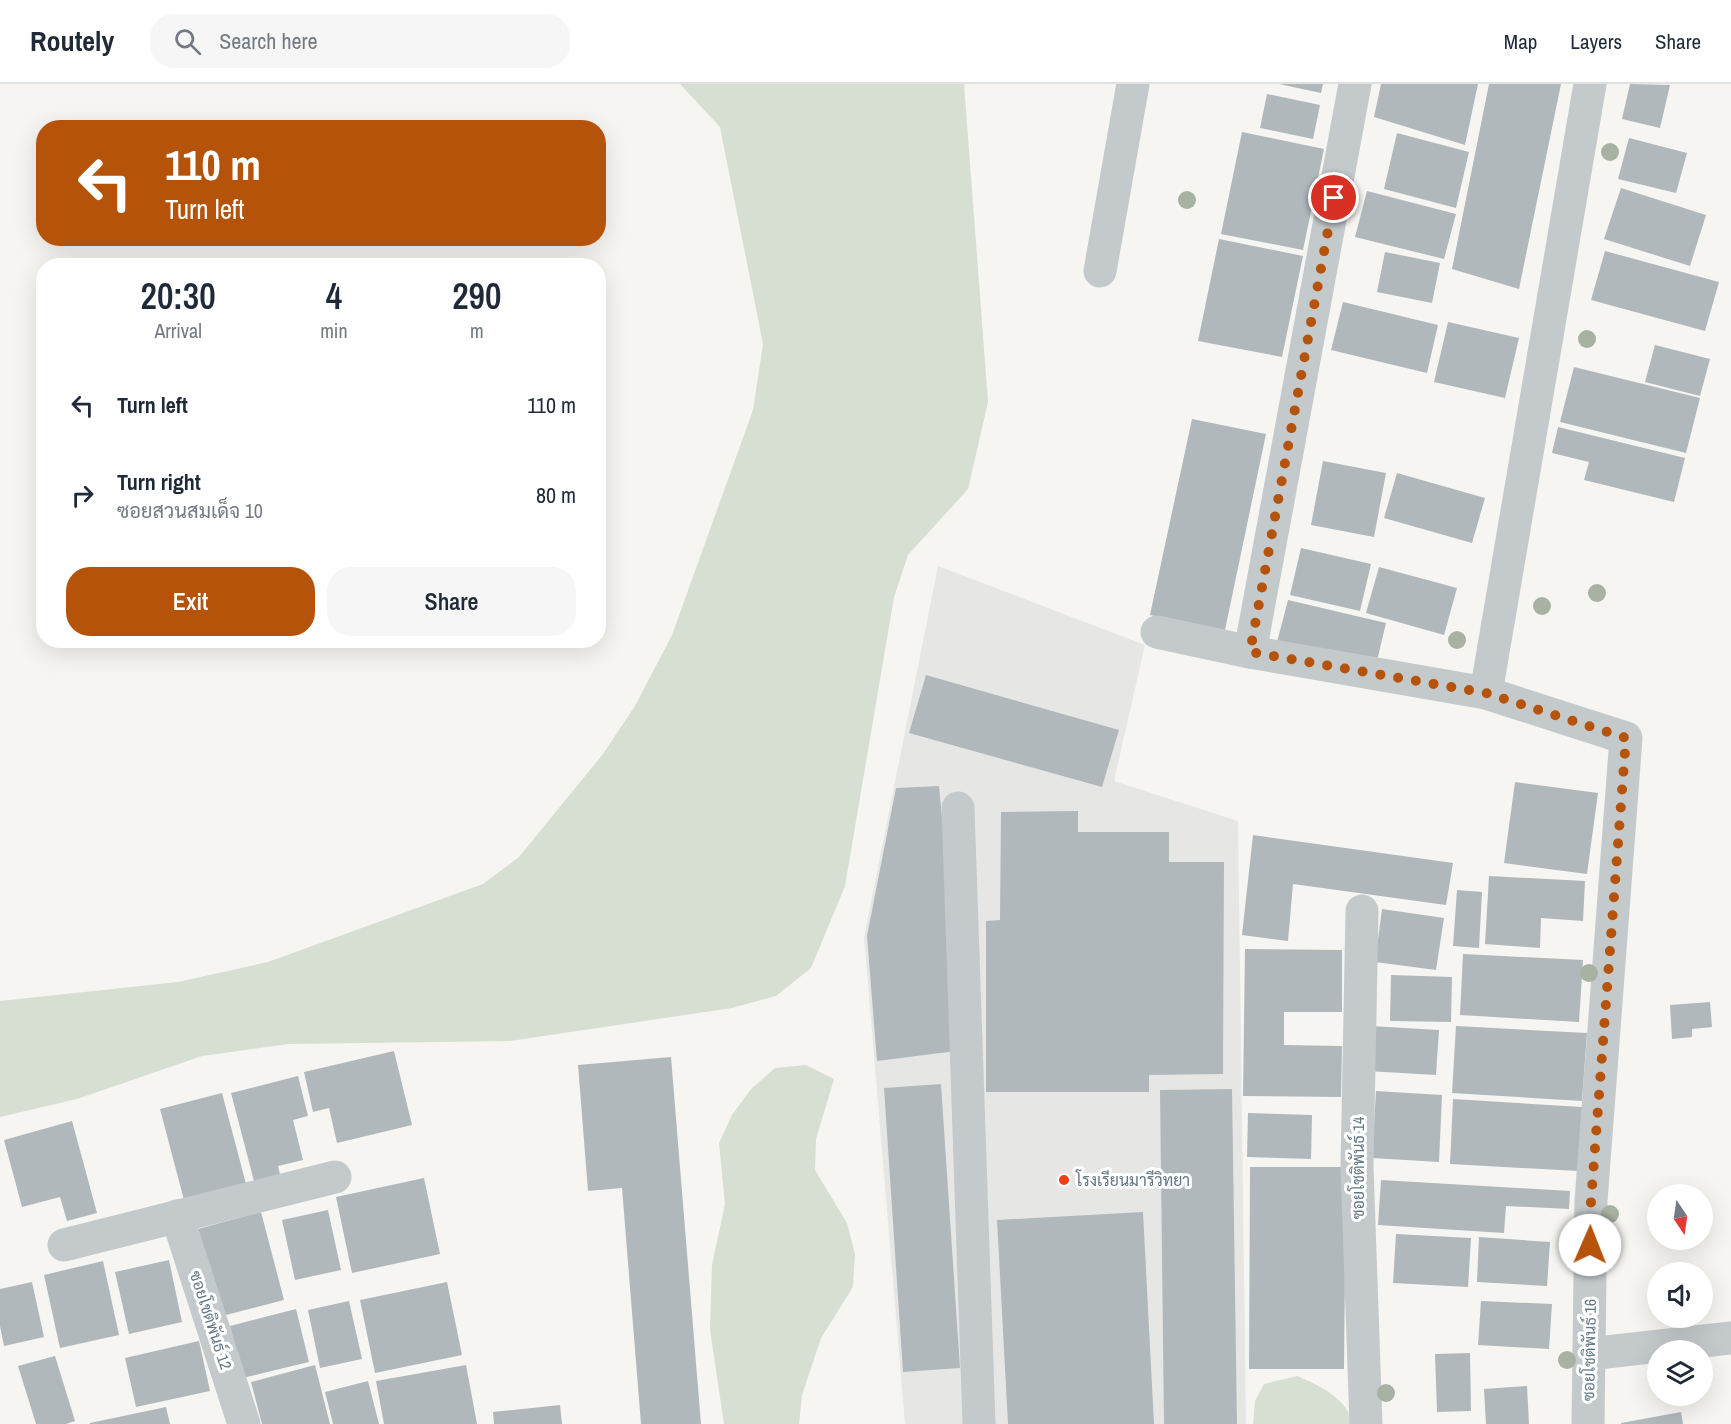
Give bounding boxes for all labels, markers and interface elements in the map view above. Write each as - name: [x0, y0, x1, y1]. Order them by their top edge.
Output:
- search box: [150, 14, 570, 68]
- text: Routely: [30, 22, 114, 60]
- icon: search: [171, 25, 204, 58]
- text: Search here: [219, 26, 317, 56]
- text: Map: [1504, 27, 1537, 56]
- text: Layers: [1570, 27, 1622, 56]
- text: Share: [1655, 27, 1701, 56]
- text: 110 m: [165, 137, 261, 193]
- icon: left: [66, 144, 144, 222]
- pin: [1308, 172, 1359, 223]
- icon: arrive: [1317, 181, 1350, 214]
- text: Turn left: [165, 191, 244, 227]
- text: 20:30: [141, 272, 216, 320]
- text: 4: [326, 272, 342, 320]
- text: 290: [452, 272, 501, 320]
- text: Arrival: [154, 317, 202, 344]
- text: min: [320, 317, 348, 344]
- text: m: [470, 317, 484, 344]
- icon: left: [66, 389, 99, 422]
- text: Turn left: [117, 390, 188, 420]
- text: 110 m: [527, 390, 576, 420]
- text: Turn right: [117, 467, 201, 497]
- icon: right: [66, 479, 99, 512]
- text: 80 m: [536, 480, 576, 510]
- text: ซอยสวนสมเด็จ 10: [117, 497, 263, 524]
- button: Exit: [66, 567, 315, 636]
- button: Share: [327, 567, 576, 636]
- street label: ซอยโชติพันธ์ 14: [1346, 1117, 1369, 1219]
- place label: โรงเรียนมารีวิทยา: [1075, 1169, 1190, 1191]
- marker: โรงเรียนมารีวิทยา: [1057, 1173, 1071, 1187]
- north arrow: [1647, 1184, 1713, 1250]
- map controls: [1647, 1184, 1713, 1406]
- position arrow: [1558, 1213, 1622, 1277]
- button: sound: [1647, 1262, 1713, 1328]
- street label: ซอยโชติพันธ์ 12: [185, 1268, 238, 1372]
- street label: ซอยโชติพันธ์ 16: [1576, 1299, 1601, 1401]
- button: layers: [1647, 1340, 1713, 1406]

